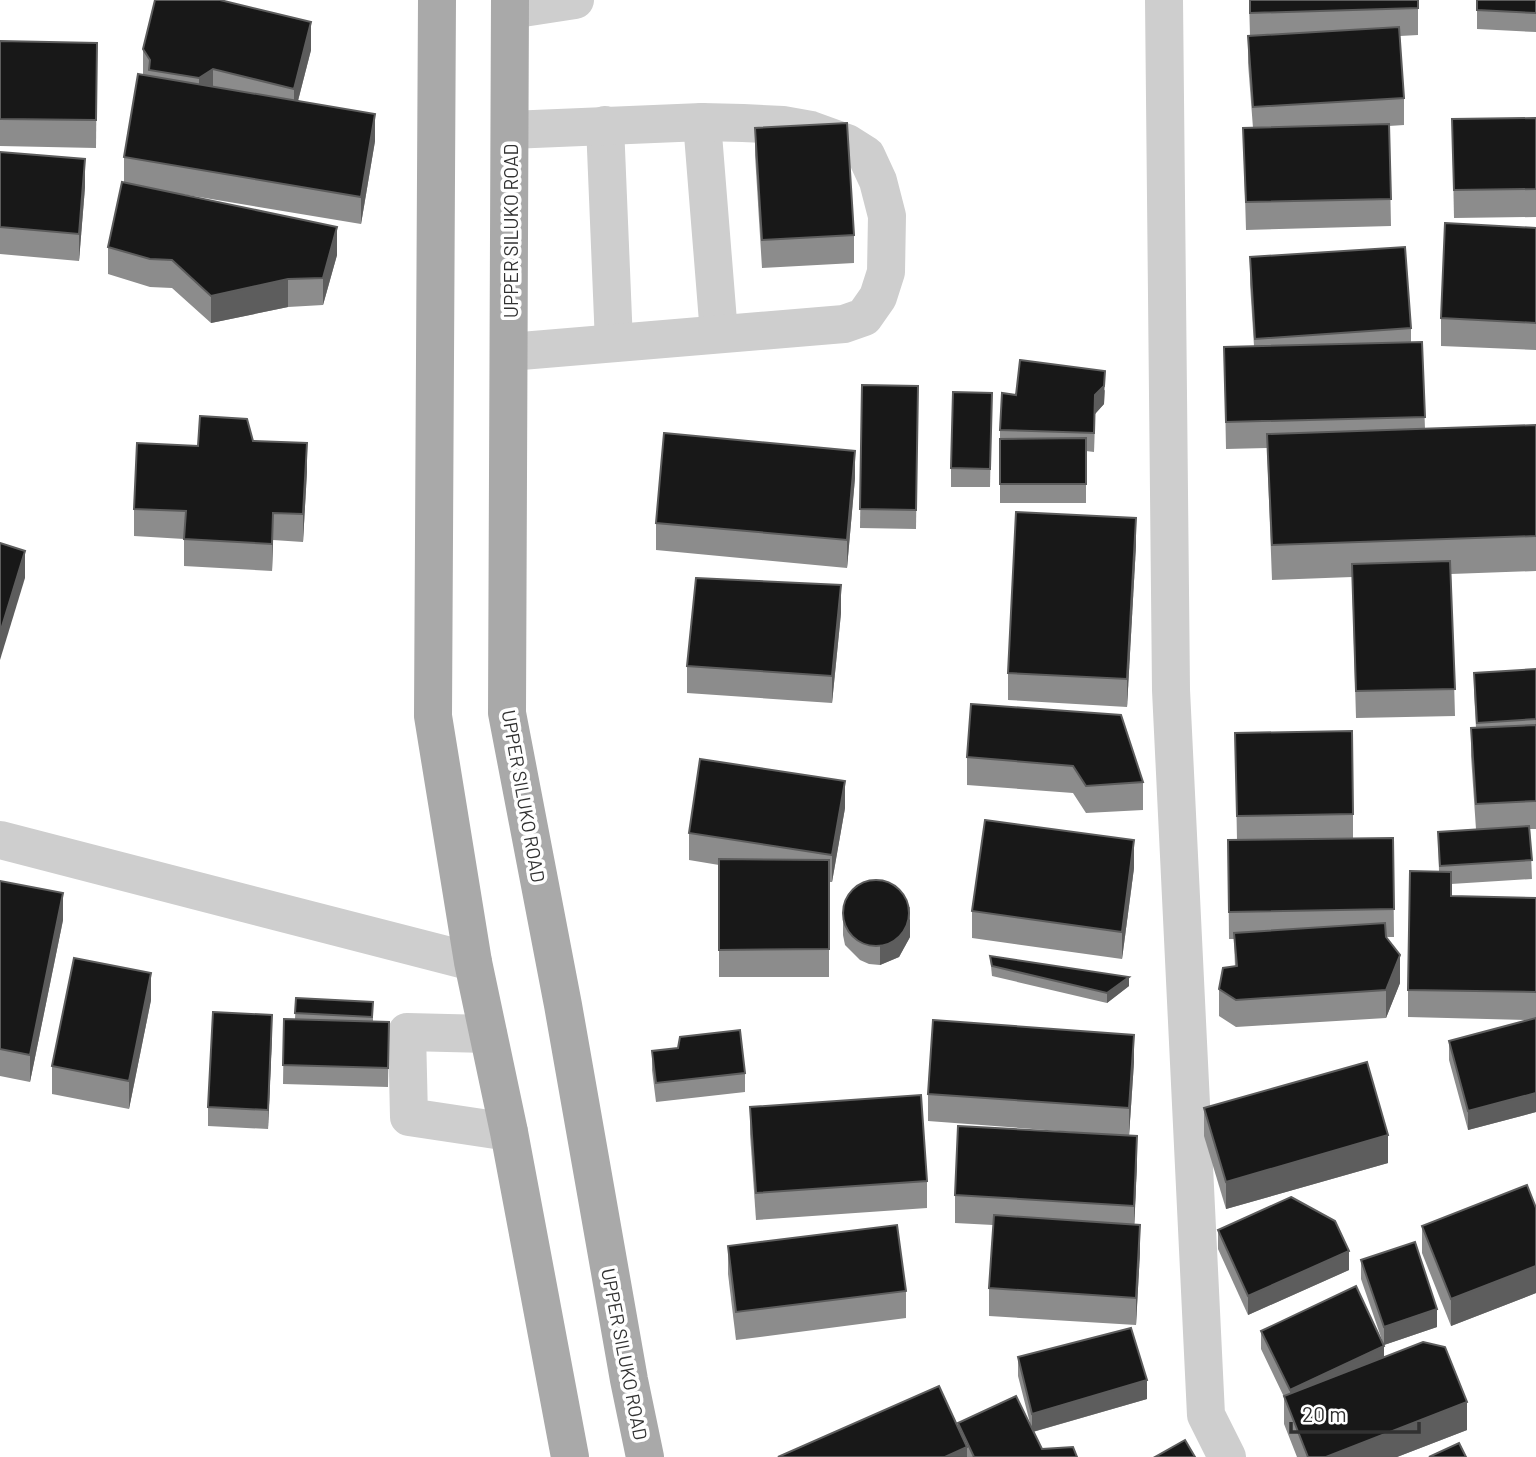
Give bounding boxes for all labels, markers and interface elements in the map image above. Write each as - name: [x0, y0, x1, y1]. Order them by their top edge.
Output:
- street label: UPPER SILUKO ROAD: [499, 144, 522, 318]
- street label: UPPER SILUKO ROAD: [498, 708, 550, 884]
- street label: UPPER SILUKO ROAD: [597, 1266, 653, 1442]
- scale bar: [1291, 1390, 1419, 1434]
- text: 20 m: [1302, 1401, 1347, 1426]

